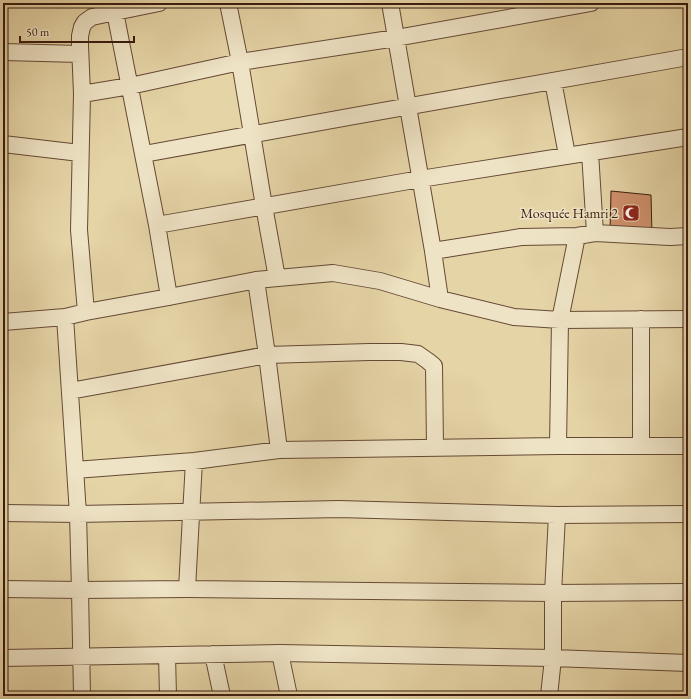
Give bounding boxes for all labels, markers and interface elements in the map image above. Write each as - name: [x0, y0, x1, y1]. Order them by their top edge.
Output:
- scale bar: [20, 18, 134, 44]
- text: 50 m: [26, 24, 50, 40]
- mosque icon: Mosquée Hamri 2: [621, 203, 641, 223]
- place label: Mosquée Hamri 2: [521, 204, 618, 222]

